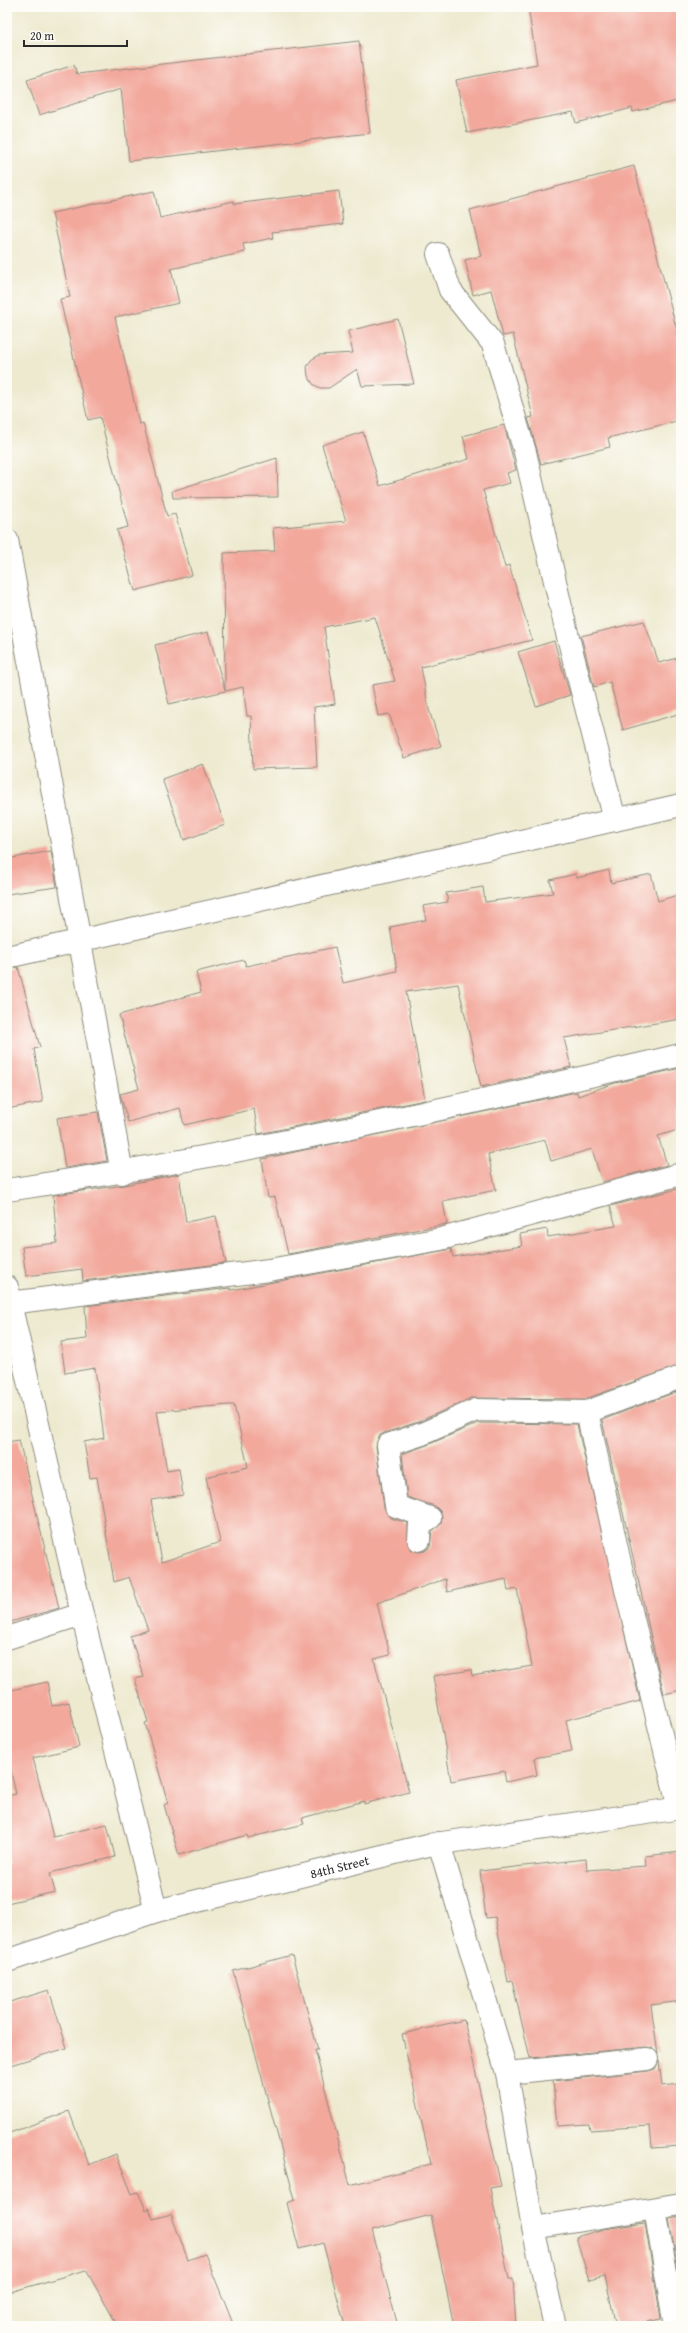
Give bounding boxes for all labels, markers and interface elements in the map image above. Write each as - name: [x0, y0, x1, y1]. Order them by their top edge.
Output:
- scale bar: [24, 22, 127, 48]
- text: 20 m: [30, 27, 54, 44]
- street label: 84th Street: [308, 1850, 371, 1883]

